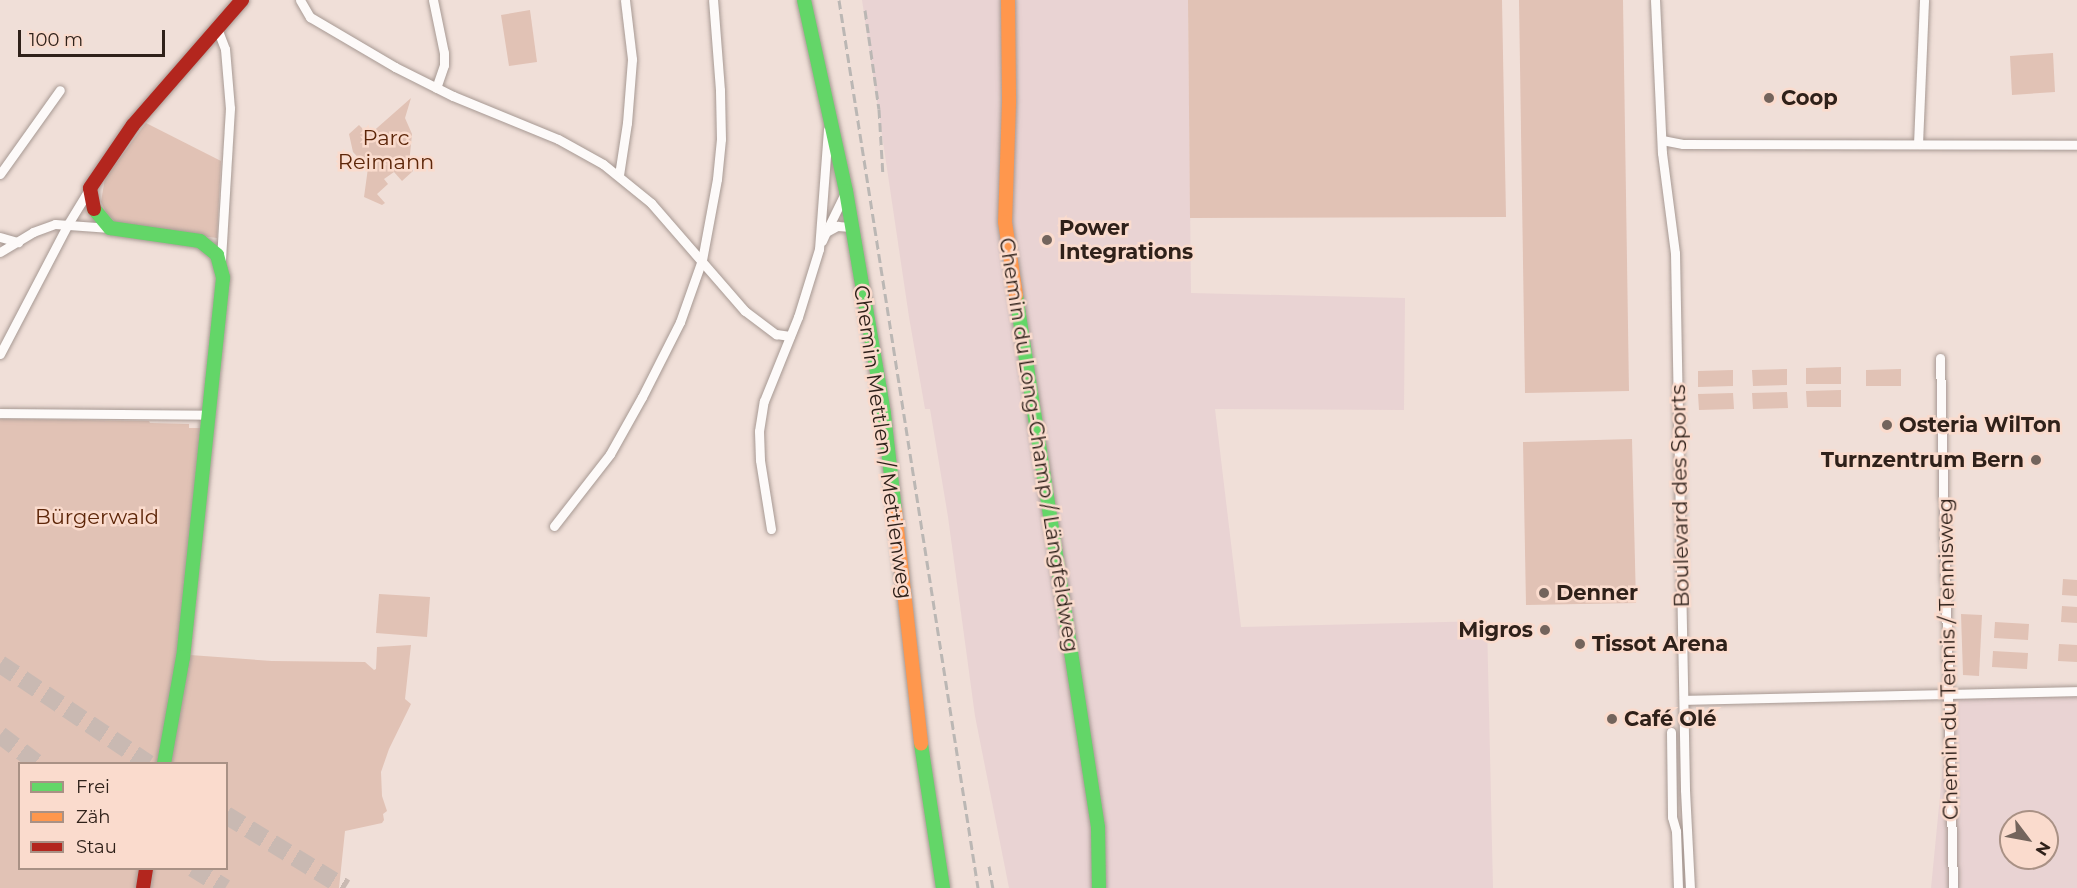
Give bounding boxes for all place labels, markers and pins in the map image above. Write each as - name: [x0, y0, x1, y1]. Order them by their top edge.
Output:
- place label: Coop: [1781, 85, 1838, 111]
- marker: Coop: [1762, 91, 1776, 105]
- place label: Power Integrations: [1059, 215, 1193, 265]
- marker: Power Integrations: [1040, 233, 1054, 247]
- place label: Osteria WilTon: [1899, 412, 2061, 438]
- marker: Osteria WilTon: [1880, 418, 1894, 432]
- place label: Turnzentrum Bern: [1821, 447, 2024, 473]
- marker: Turnzentrum Bern: [2029, 453, 2043, 467]
- place label: Denner: [1556, 580, 1638, 606]
- marker: Denner: [1537, 586, 1551, 600]
- place label: Migros: [1458, 617, 1533, 643]
- marker: Migros: [1538, 623, 1552, 637]
- place label: Tissot Arena: [1592, 631, 1728, 657]
- marker: Tissot Arena: [1573, 637, 1587, 651]
- place label: Café Olé: [1624, 706, 1717, 732]
- marker: Café Olé: [1605, 712, 1619, 726]

